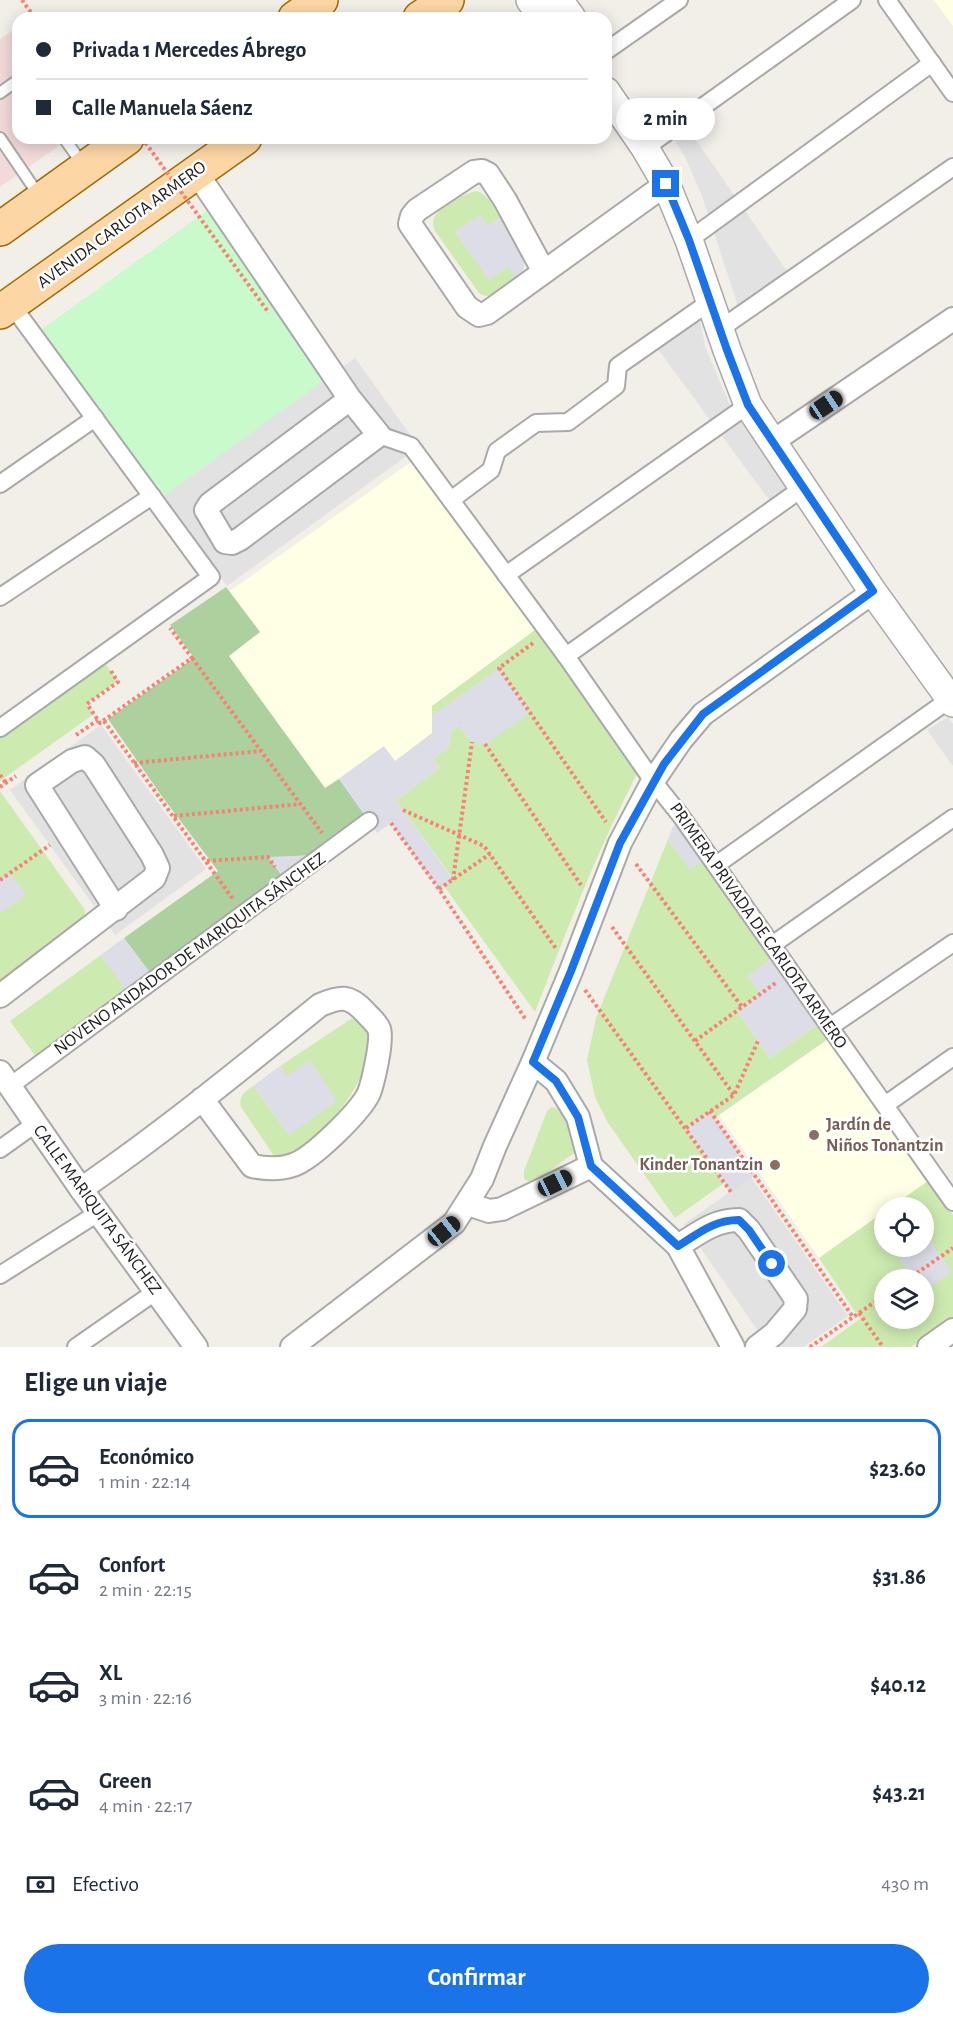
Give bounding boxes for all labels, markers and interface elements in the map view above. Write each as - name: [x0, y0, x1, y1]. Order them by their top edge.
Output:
- text: Privada 1 Mercedes Ábrego: [72, 39, 306, 61]
- text: Calle Manuela Sáenz: [72, 97, 253, 119]
- callout: 2 min: [616, 97, 716, 139]
- text: 2 min: [643, 109, 688, 129]
- street label: AVENIDA CARLOTA ARMERO: [34, 158, 210, 292]
- route end: [652, 170, 679, 197]
- car: [806, 387, 846, 423]
- street label: PRIMERA PRIVADA DE CARLOTA ARMERO: [666, 800, 850, 1052]
- street label: NOVENO ANDADOR DE MARIQUITA SÁNCHEZ: [49, 847, 329, 1058]
- place label: Jardín de Niños Tonantzin: [826, 1116, 943, 1155]
- street label: CALLE MARIQUITA SÁNCHEZ: [30, 1120, 167, 1298]
- marker: Jardín de Niños Tonantzin: [807, 1128, 821, 1142]
- place label: Kinder Tonantzin: [639, 1156, 763, 1174]
- marker: Kinder Tonantzin: [768, 1158, 782, 1172]
- car: [535, 1167, 575, 1199]
- map controls: [874, 1197, 934, 1329]
- button: locate: [874, 1197, 934, 1257]
- car: [424, 1213, 464, 1249]
- route start: [758, 1250, 785, 1277]
- button: layers: [874, 1269, 934, 1329]
- text: Elige un viaje: [24, 1369, 167, 1396]
- icon: car: [27, 1442, 81, 1496]
- text: Económico: [99, 1446, 194, 1468]
- text: $23.60: [869, 1458, 926, 1480]
- text: 1 min · 22:14: [99, 1472, 191, 1492]
- icon: car: [27, 1550, 81, 1604]
- text: Confort: [99, 1554, 165, 1576]
- text: $31.86: [872, 1566, 926, 1588]
- text: 2 min · 22:15: [99, 1580, 192, 1600]
- icon: car: [27, 1658, 81, 1712]
- text: XL: [99, 1662, 122, 1684]
- text: $40.12: [870, 1674, 926, 1696]
- text: 3 min · 22:16: [99, 1688, 192, 1708]
- icon: car: [27, 1766, 81, 1820]
- text: Green: [99, 1770, 152, 1792]
- text: $43.21: [872, 1782, 926, 1804]
- text: 4 min · 22:17: [99, 1796, 192, 1816]
- icon: cash: [24, 1868, 57, 1901]
- text: Efectivo: [72, 1873, 139, 1895]
- text: 430 m: [881, 1874, 929, 1894]
- button: Confirmar: [24, 1944, 929, 2013]

